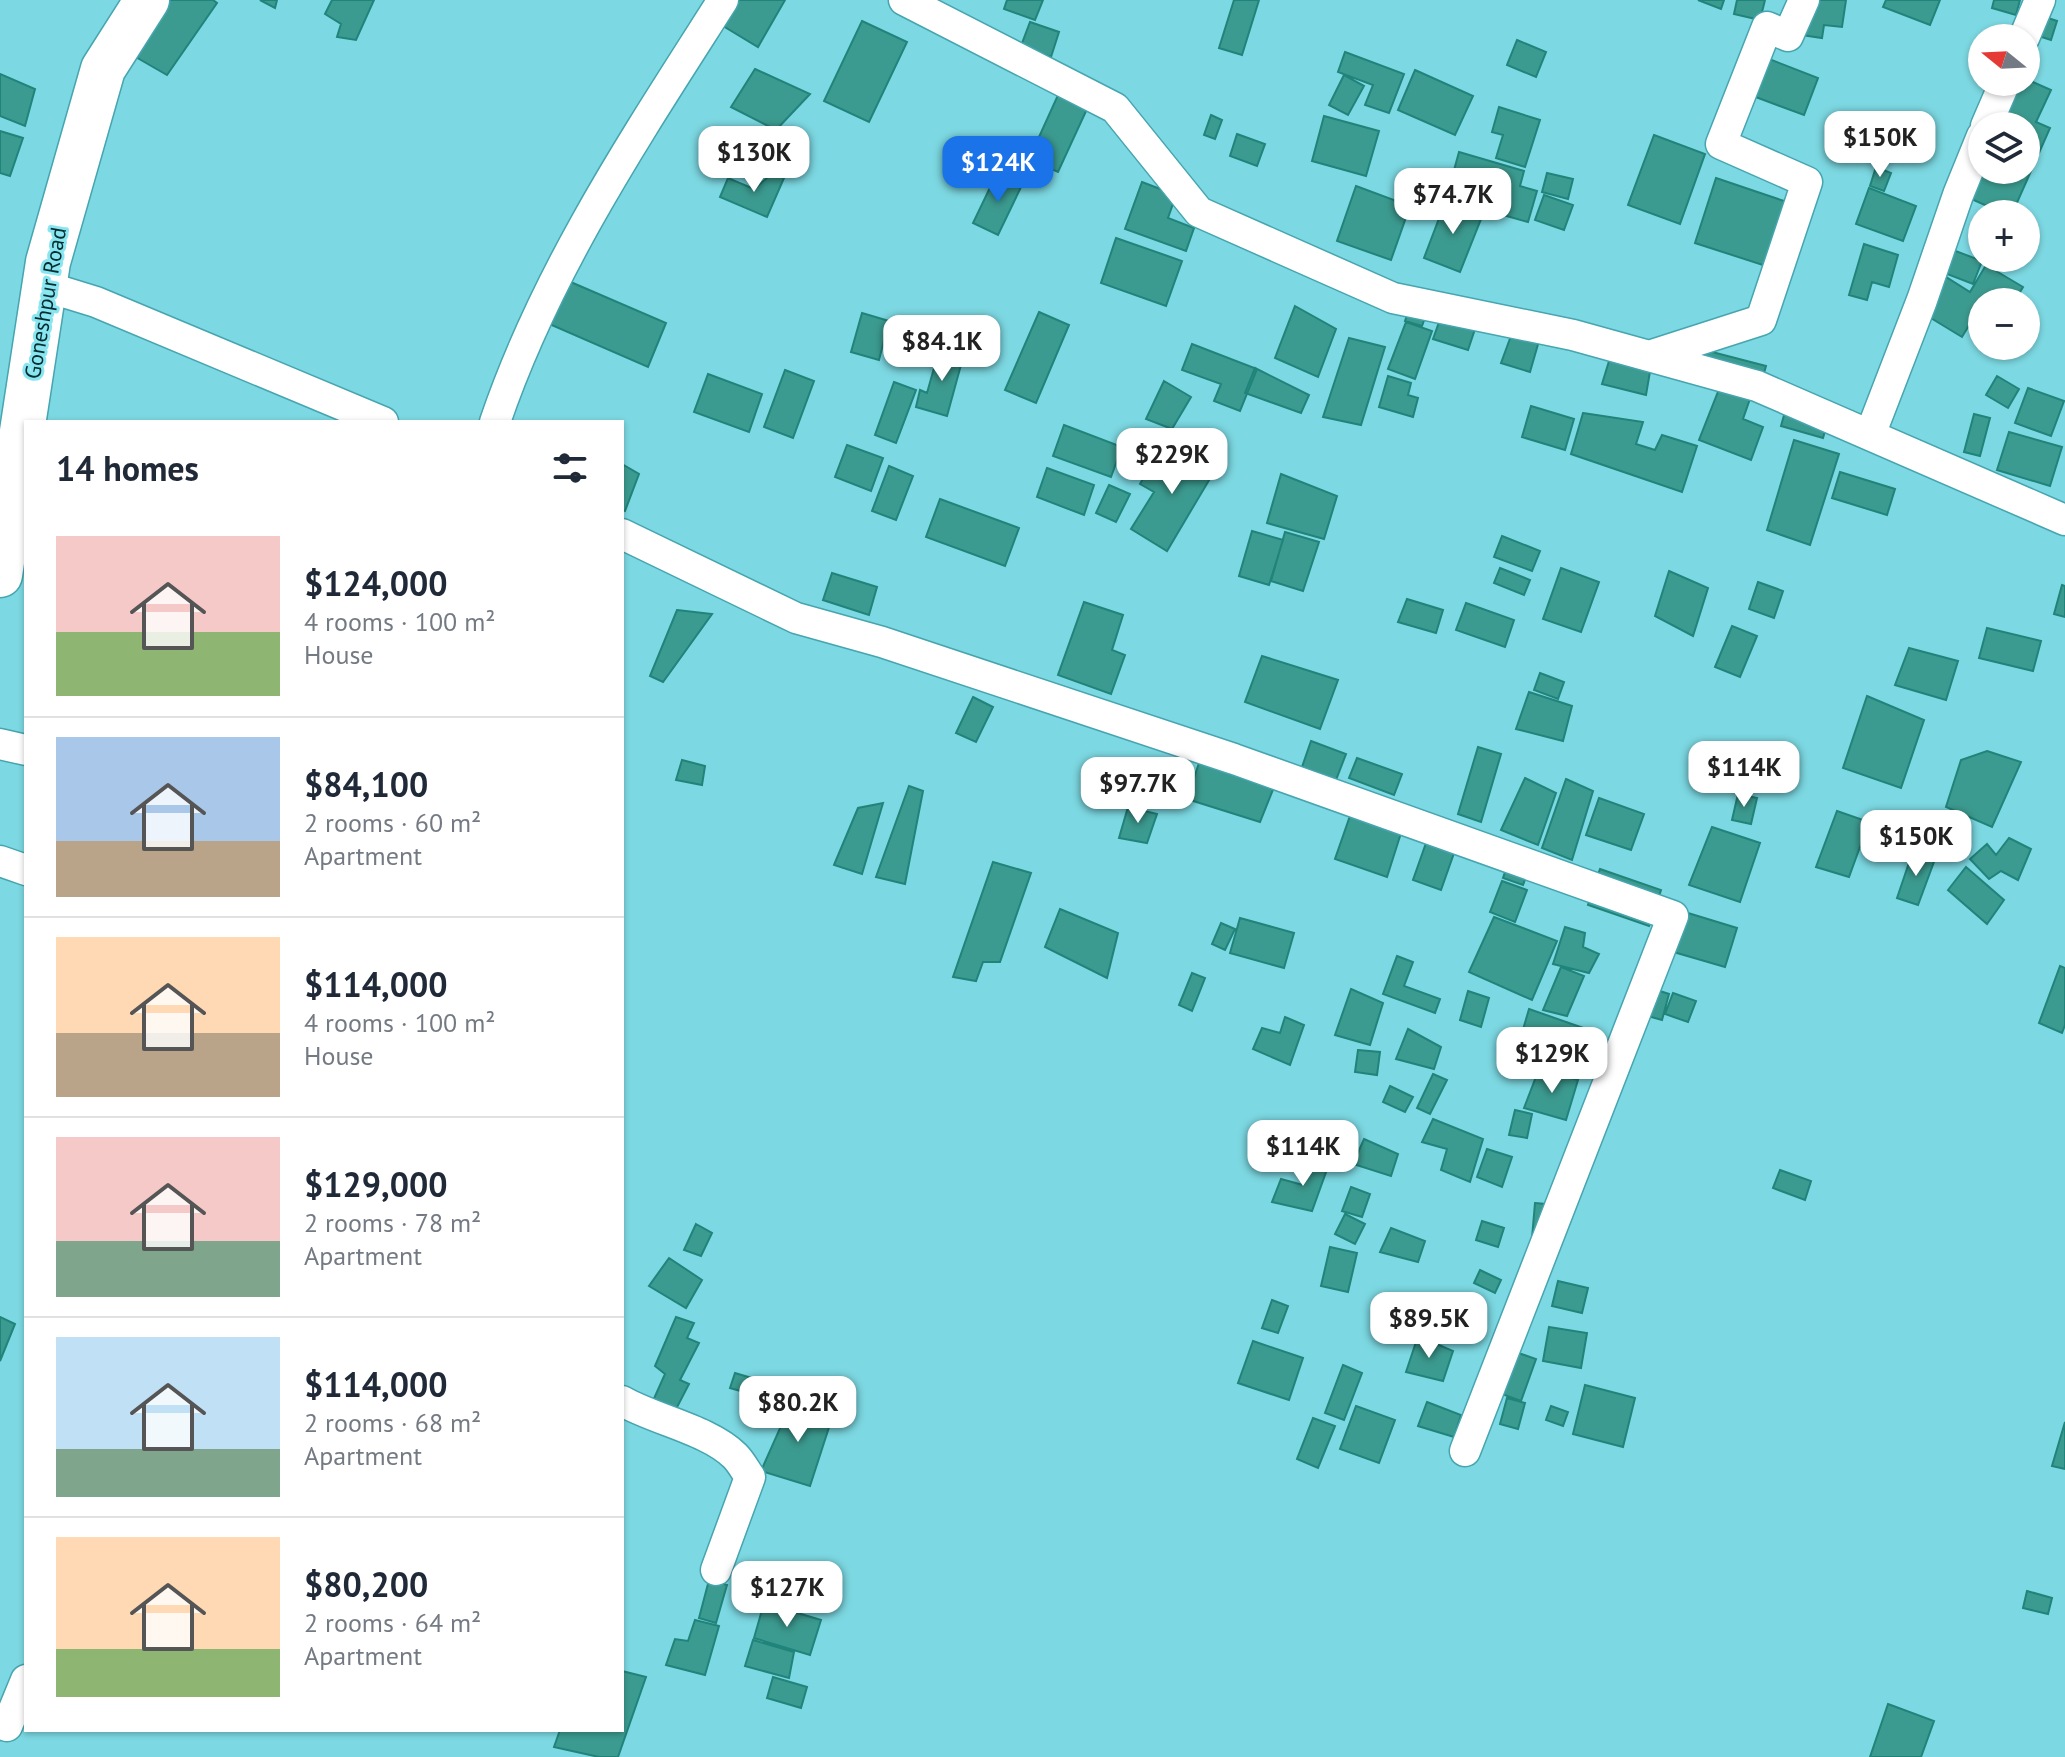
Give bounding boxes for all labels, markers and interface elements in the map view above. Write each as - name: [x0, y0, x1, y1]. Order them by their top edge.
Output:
- north arrow: [1968, 24, 2040, 96]
- map controls: [1968, 24, 2040, 360]
- pin: $150K: [1824, 111, 1936, 179]
- button: layers: [1968, 112, 2040, 184]
- text: $150K: [1842, 120, 1918, 153]
- pin: $130K: [698, 126, 810, 194]
- text: $130K: [716, 135, 792, 168]
- pin: $124K: [942, 136, 1054, 204]
- text: $124K: [960, 145, 1036, 178]
- pin: $74.7K: [1388, 168, 1518, 236]
- text: $74.7K: [1412, 177, 1494, 210]
- button: +: [1968, 200, 2040, 272]
- street label: Goneshpur Road: [18, 225, 72, 381]
- button: −: [1968, 288, 2040, 360]
- pin: $84.1K: [877, 315, 1007, 383]
- text: $84.1K: [901, 324, 983, 357]
- pin: $229K: [1116, 428, 1228, 496]
- text: $229K: [1134, 437, 1210, 470]
- text: 14 homes: [56, 446, 199, 490]
- icon: filters: [548, 446, 592, 490]
- text: $124,000: [304, 561, 448, 605]
- icon: home: [120, 568, 216, 664]
- text: 4 rooms · 100 m²: [304, 605, 496, 638]
- text: House: [304, 638, 374, 671]
- pin: $114K: [1688, 741, 1800, 809]
- text: $114K: [1706, 750, 1782, 783]
- pin: $97.7K: [1073, 757, 1203, 825]
- text: $84,100: [304, 762, 428, 806]
- text: $97.7K: [1099, 766, 1177, 799]
- icon: home: [120, 769, 216, 865]
- text: 2 rooms · 60 m²: [304, 806, 481, 839]
- pin: $150K: [1860, 810, 1972, 878]
- text: $150K: [1878, 819, 1954, 852]
- text: Apartment: [304, 839, 422, 872]
- text: $114,000: [304, 962, 448, 1006]
- icon: home: [120, 969, 216, 1065]
- text: 4 rooms · 100 m²: [304, 1006, 496, 1039]
- pin: $129K: [1496, 1027, 1608, 1095]
- text: $129K: [1514, 1036, 1590, 1069]
- text: House: [304, 1039, 374, 1072]
- pin: $114K: [1247, 1120, 1359, 1188]
- text: $114K: [1265, 1129, 1341, 1162]
- text: $129,000: [304, 1162, 448, 1206]
- icon: home: [120, 1169, 216, 1265]
- text: 2 rooms · 78 m²: [304, 1206, 481, 1239]
- text: Apartment: [304, 1239, 422, 1272]
- pin: $89.5K: [1364, 1292, 1494, 1360]
- text: $89.5K: [1388, 1301, 1470, 1334]
- text: $114,000: [304, 1362, 448, 1406]
- icon: home: [120, 1369, 216, 1465]
- pin: $80.2K: [733, 1376, 863, 1444]
- text: $80.2K: [757, 1385, 839, 1418]
- text: 2 rooms · 68 m²: [304, 1406, 481, 1439]
- text: Apartment: [304, 1439, 422, 1472]
- pin: $127K: [731, 1561, 843, 1629]
- text: $80,200: [304, 1562, 428, 1606]
- icon: home: [120, 1569, 216, 1665]
- text: $127K: [749, 1570, 825, 1603]
- text: 2 rooms · 64 m²: [304, 1606, 481, 1639]
- text: Apartment: [304, 1639, 422, 1672]

